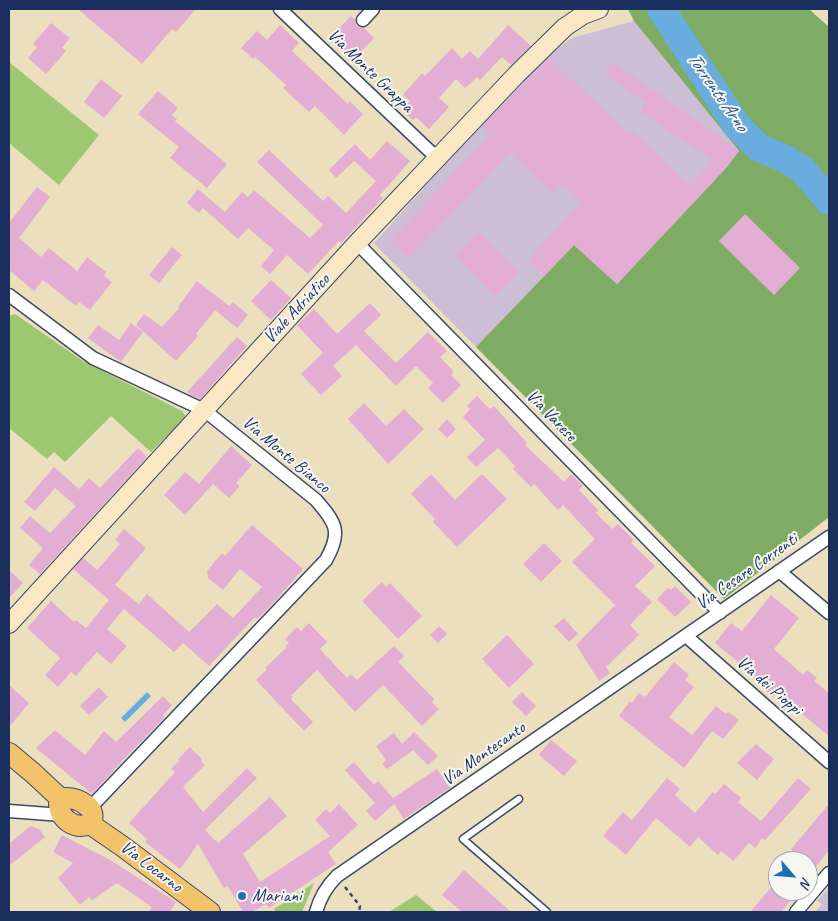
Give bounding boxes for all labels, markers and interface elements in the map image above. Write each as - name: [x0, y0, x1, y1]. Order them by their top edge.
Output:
- street label: Via Monte Grappa: [323, 25, 417, 117]
- water label: Torrente Arno: [682, 48, 752, 136]
- street label: Viale Adriatico: [259, 269, 335, 349]
- street label: Via Varese: [521, 386, 581, 446]
- street label: Via Monte Bianco: [238, 412, 334, 498]
- street label: Via Cesare Correnti: [692, 529, 802, 615]
- street label: Via dei Pioppi: [732, 652, 806, 720]
- street label: Via Montesanto: [438, 717, 530, 791]
- street label: Via Locarno: [116, 837, 186, 897]
- north arrow: [768, 851, 818, 901]
- text: N: [796, 875, 815, 890]
- place label: Mariani: [252, 885, 302, 907]
- marker: Mariani: [236, 890, 248, 902]

